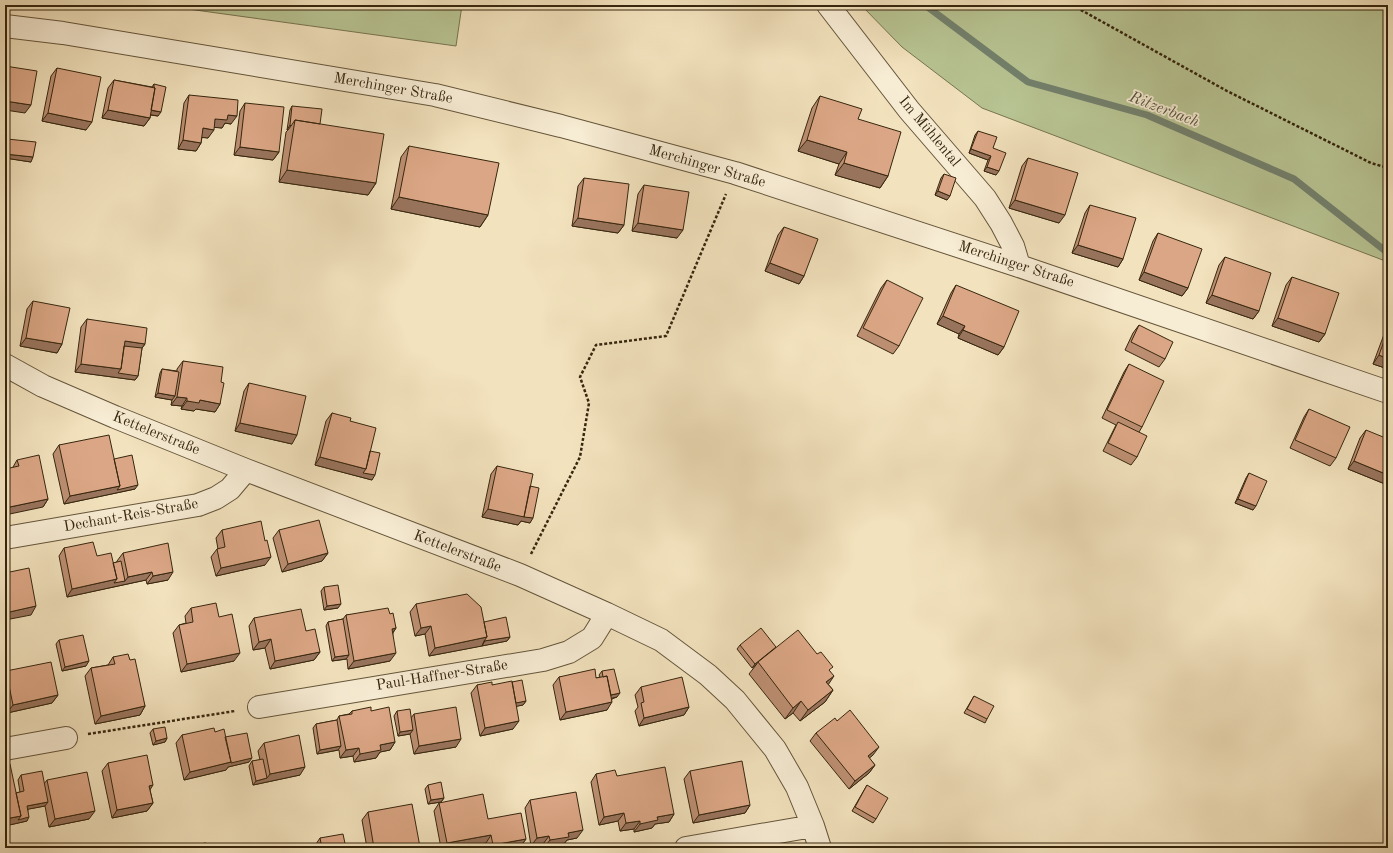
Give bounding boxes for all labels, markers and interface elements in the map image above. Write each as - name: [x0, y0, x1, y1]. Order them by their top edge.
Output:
- street label: Merchinger Straße: [332, 71, 454, 107]
- water label: Ritzerbach: [1126, 89, 1201, 131]
- street label: Im Mühlental: [895, 94, 963, 170]
- street label: Merchinger Straße: [647, 143, 767, 191]
- street label: Merchinger Straße: [956, 239, 1076, 291]
- street label: Kettelerstraße: [110, 410, 202, 458]
- street label: Dechant-Reis-Straße: [63, 497, 199, 535]
- street label: Kettelerstraße: [411, 528, 503, 576]
- street label: Paul-Haffner-Straße: [375, 658, 509, 694]

